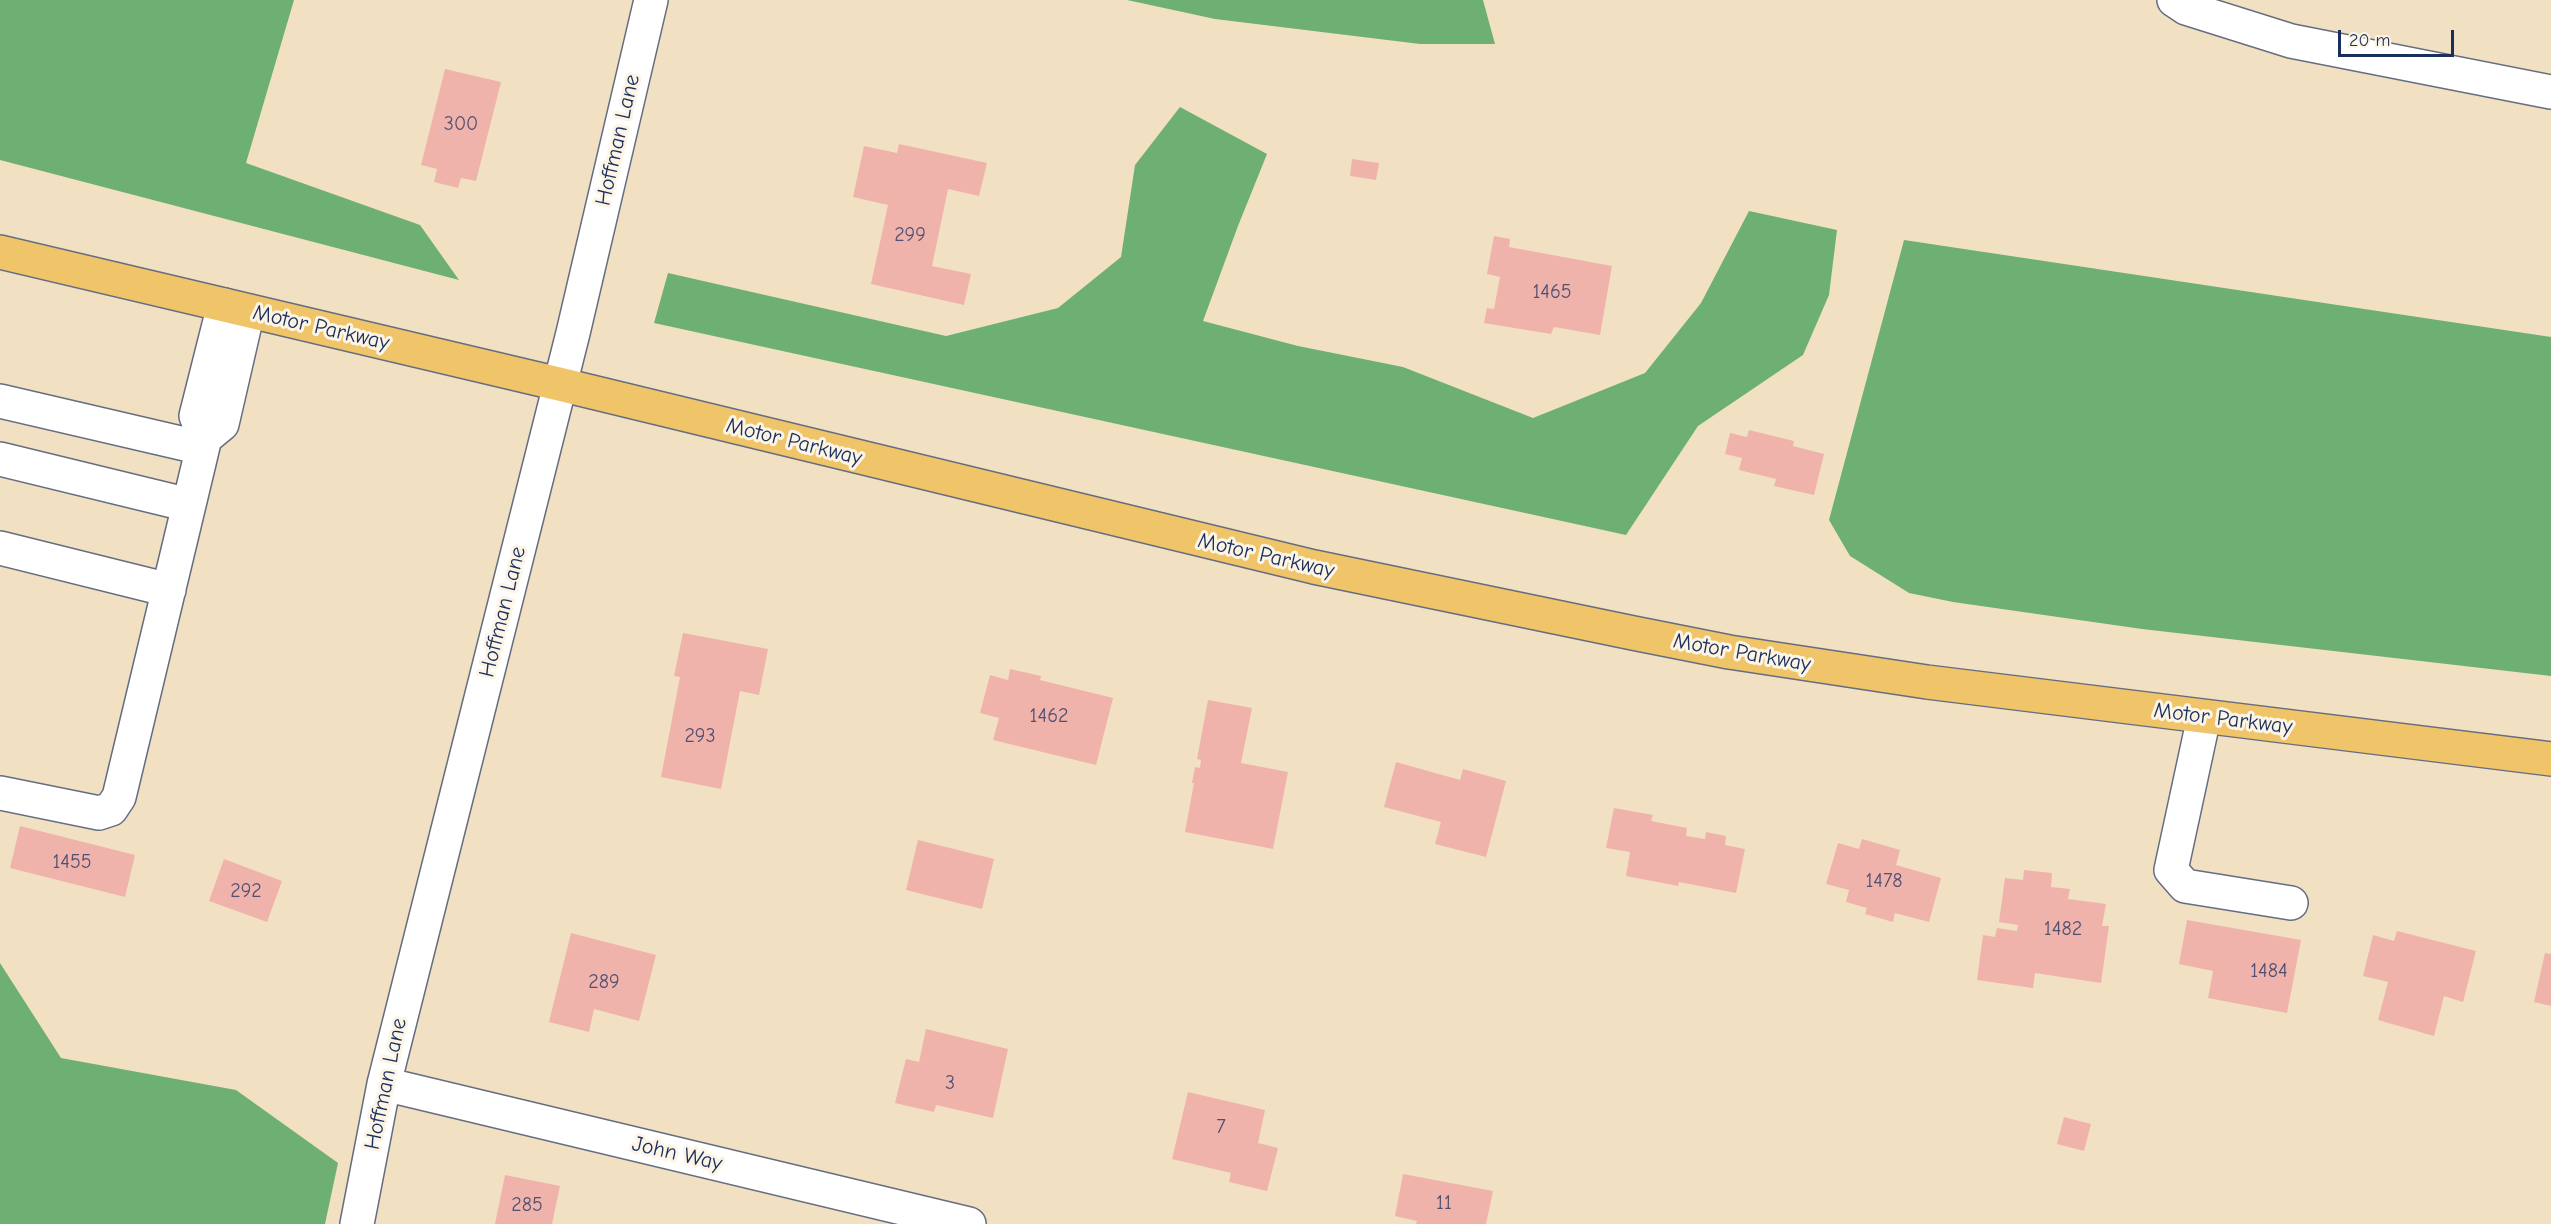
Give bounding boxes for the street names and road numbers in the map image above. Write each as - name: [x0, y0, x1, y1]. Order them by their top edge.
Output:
- street label: Hoffman Lane: [590, 72, 646, 208]
- street label: Motor Parkway: [250, 299, 392, 357]
- street label: Motor Parkway: [723, 412, 865, 472]
- street label: Motor Parkway: [1195, 527, 1337, 585]
- street label: Hoffman Lane: [474, 544, 532, 680]
- street label: Motor Parkway: [1671, 628, 1813, 678]
- street label: Motor Parkway: [2152, 697, 2294, 741]
- street label: Hoffman Lane: [359, 1016, 413, 1152]
- street label: John Way: [629, 1131, 725, 1177]

